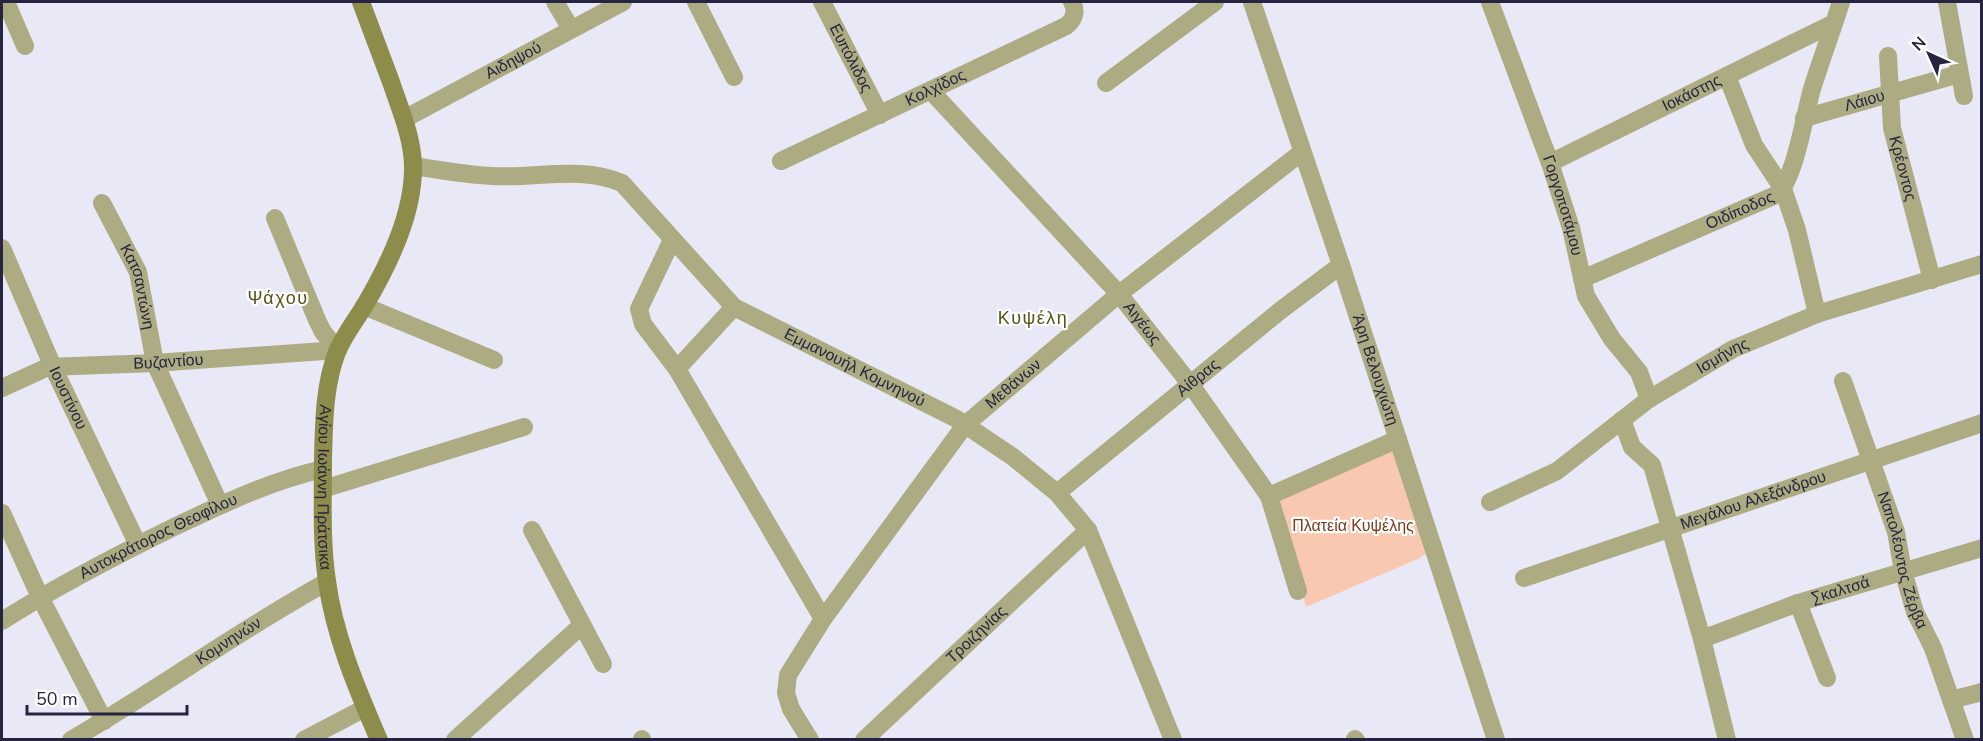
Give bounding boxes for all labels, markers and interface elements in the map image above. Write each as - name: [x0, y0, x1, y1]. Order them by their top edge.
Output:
- street label: Ευπόλιδος: [824, 20, 878, 96]
- north arrow: [1899, 24, 1959, 84]
- text: N: [1907, 32, 1931, 56]
- street label: Αιδηψού: [481, 36, 546, 85]
- street label: Κολχίδος: [902, 64, 970, 112]
- street label: Ιοκάστης: [1658, 69, 1725, 117]
- street label: Λάιου: [1842, 85, 1887, 117]
- street label: Κρέοντος: [1884, 134, 1922, 204]
- street label: Γοργοποτάμου: [1537, 152, 1588, 257]
- street label: Οιδίποδος: [1702, 186, 1778, 235]
- street label: Κατσαντώνη: [114, 240, 160, 331]
- district label: Ψάχου: [247, 286, 309, 310]
- street label: Αιγέως: [1118, 297, 1166, 350]
- district label: Κυψέλη: [998, 306, 1068, 330]
- street label: Άρη Βελουχιώτη: [1347, 312, 1404, 428]
- street label: Εμμανουήλ Κομνηνού: [780, 323, 929, 412]
- street label: Ισμήνης: [1692, 333, 1752, 379]
- street label: Βυζαντίου: [133, 349, 204, 375]
- street label: Μεθάνων: [981, 354, 1046, 414]
- street label: Αίθρας: [1172, 354, 1224, 402]
- street label: Ιουστίνου: [43, 363, 92, 433]
- street label: Αγίου Ιωάννη Πράτσικα: [312, 404, 336, 571]
- street label: Μεγάλου Αλεξάνδρου: [1677, 466, 1829, 535]
- street label: Αυτοκράτορος Θεοφίλου: [75, 488, 241, 585]
- street label: Ναπολέοντος Ζέρβα: [1872, 489, 1933, 633]
- park label: Πλατεία Κυψέλης: [1292, 515, 1414, 537]
- street label: Σκαλτσά: [1809, 571, 1872, 609]
- street label: Τροιζηνίας: [941, 601, 1012, 669]
- street label: Κομνηνών: [191, 612, 266, 670]
- scale bar: [27, 678, 188, 716]
- text: 50 m: [36, 687, 78, 711]

